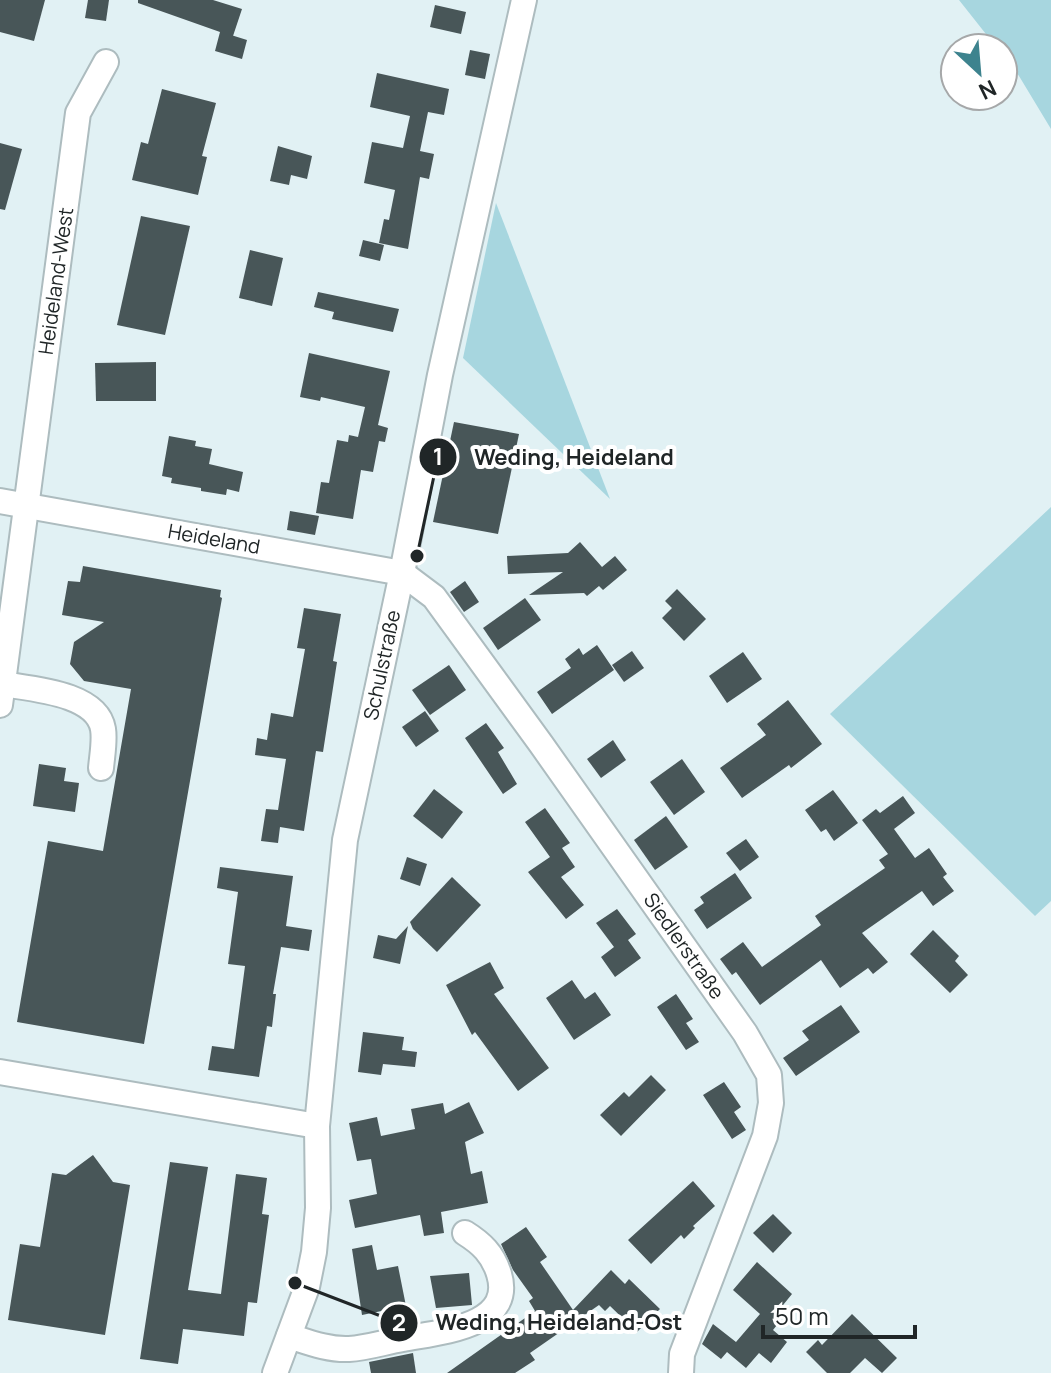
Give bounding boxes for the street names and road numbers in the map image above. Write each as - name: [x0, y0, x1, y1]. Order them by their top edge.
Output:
- street label: Heideland-West: [32, 206, 79, 356]
- street label: Heideland: [166, 517, 262, 560]
- street label: Schulstraße: [357, 607, 406, 722]
- street label: Siedlerstraße: [638, 887, 731, 1004]

